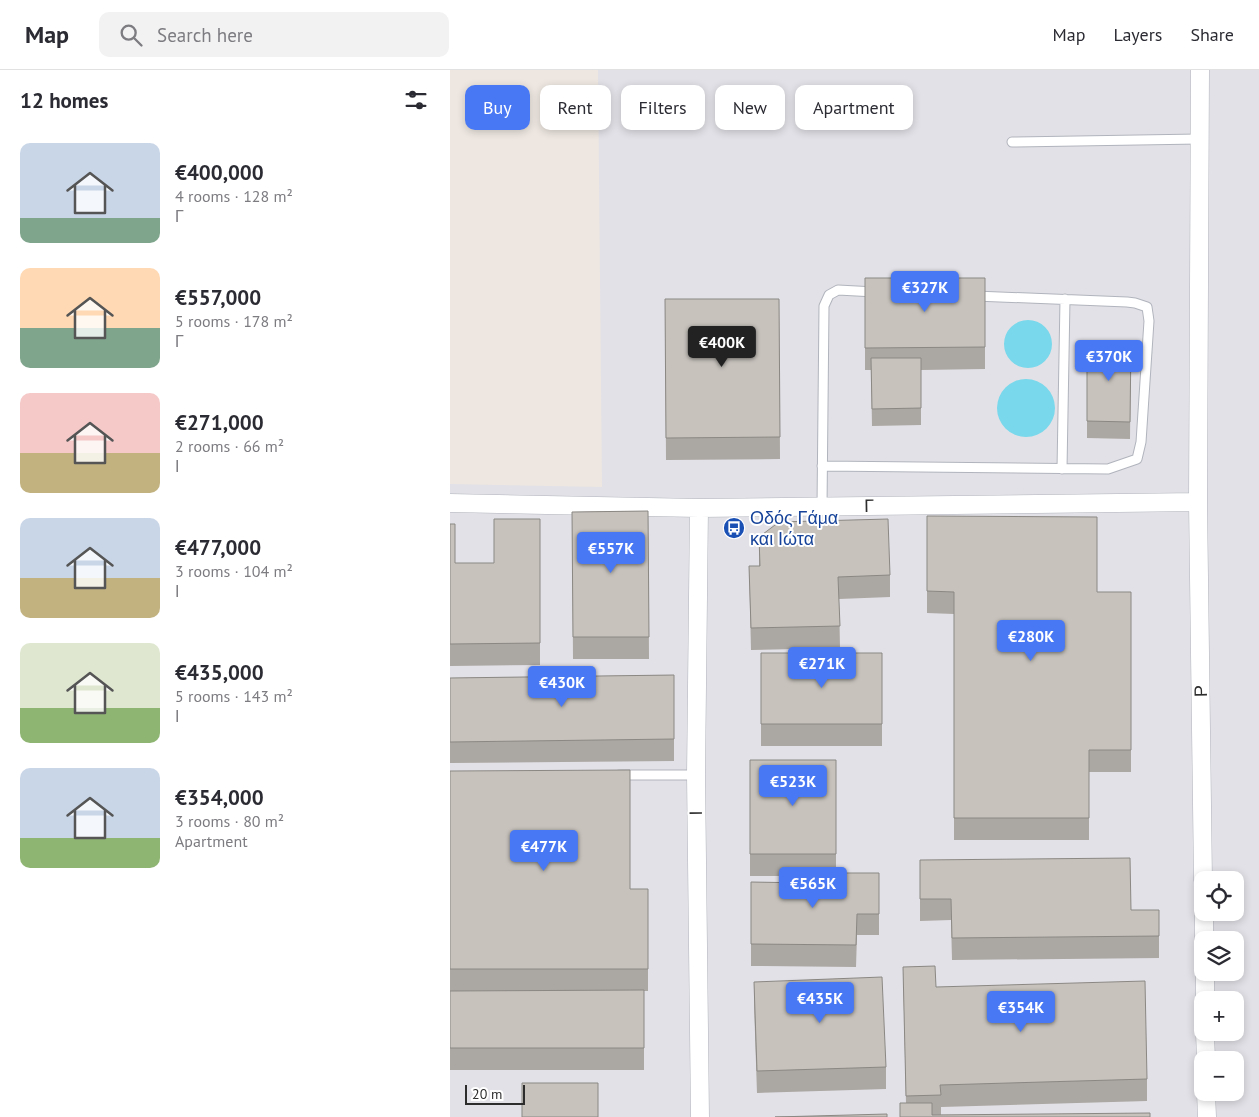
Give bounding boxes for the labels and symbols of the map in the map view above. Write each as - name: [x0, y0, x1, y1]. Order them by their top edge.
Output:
- pin: €327K: [890, 270, 960, 313]
- pin: €400K: [687, 326, 757, 368]
- pin: €370K: [1074, 340, 1144, 382]
- street label: Γ: [864, 494, 874, 517]
- place label: Οδός Γάμα και Ιώτα: [750, 506, 838, 550]
- bus stop icon: Οδός Γάμα και Ιώτα: [722, 516, 746, 540]
- pin: €557K: [576, 532, 646, 574]
- pin: €280K: [996, 620, 1066, 662]
- pin: €271K: [787, 646, 857, 689]
- pin: €430K: [527, 666, 597, 708]
- street label: Ρ: [1189, 685, 1212, 697]
- pin: €523K: [758, 764, 828, 807]
- street label: Ι: [684, 810, 707, 816]
- pin: €477K: [509, 830, 579, 872]
- pin: €565K: [778, 866, 848, 909]
- pin: €435K: [785, 982, 855, 1024]
- pin: €354K: [986, 990, 1056, 1033]
- scale bar: [465, 1082, 525, 1105]

